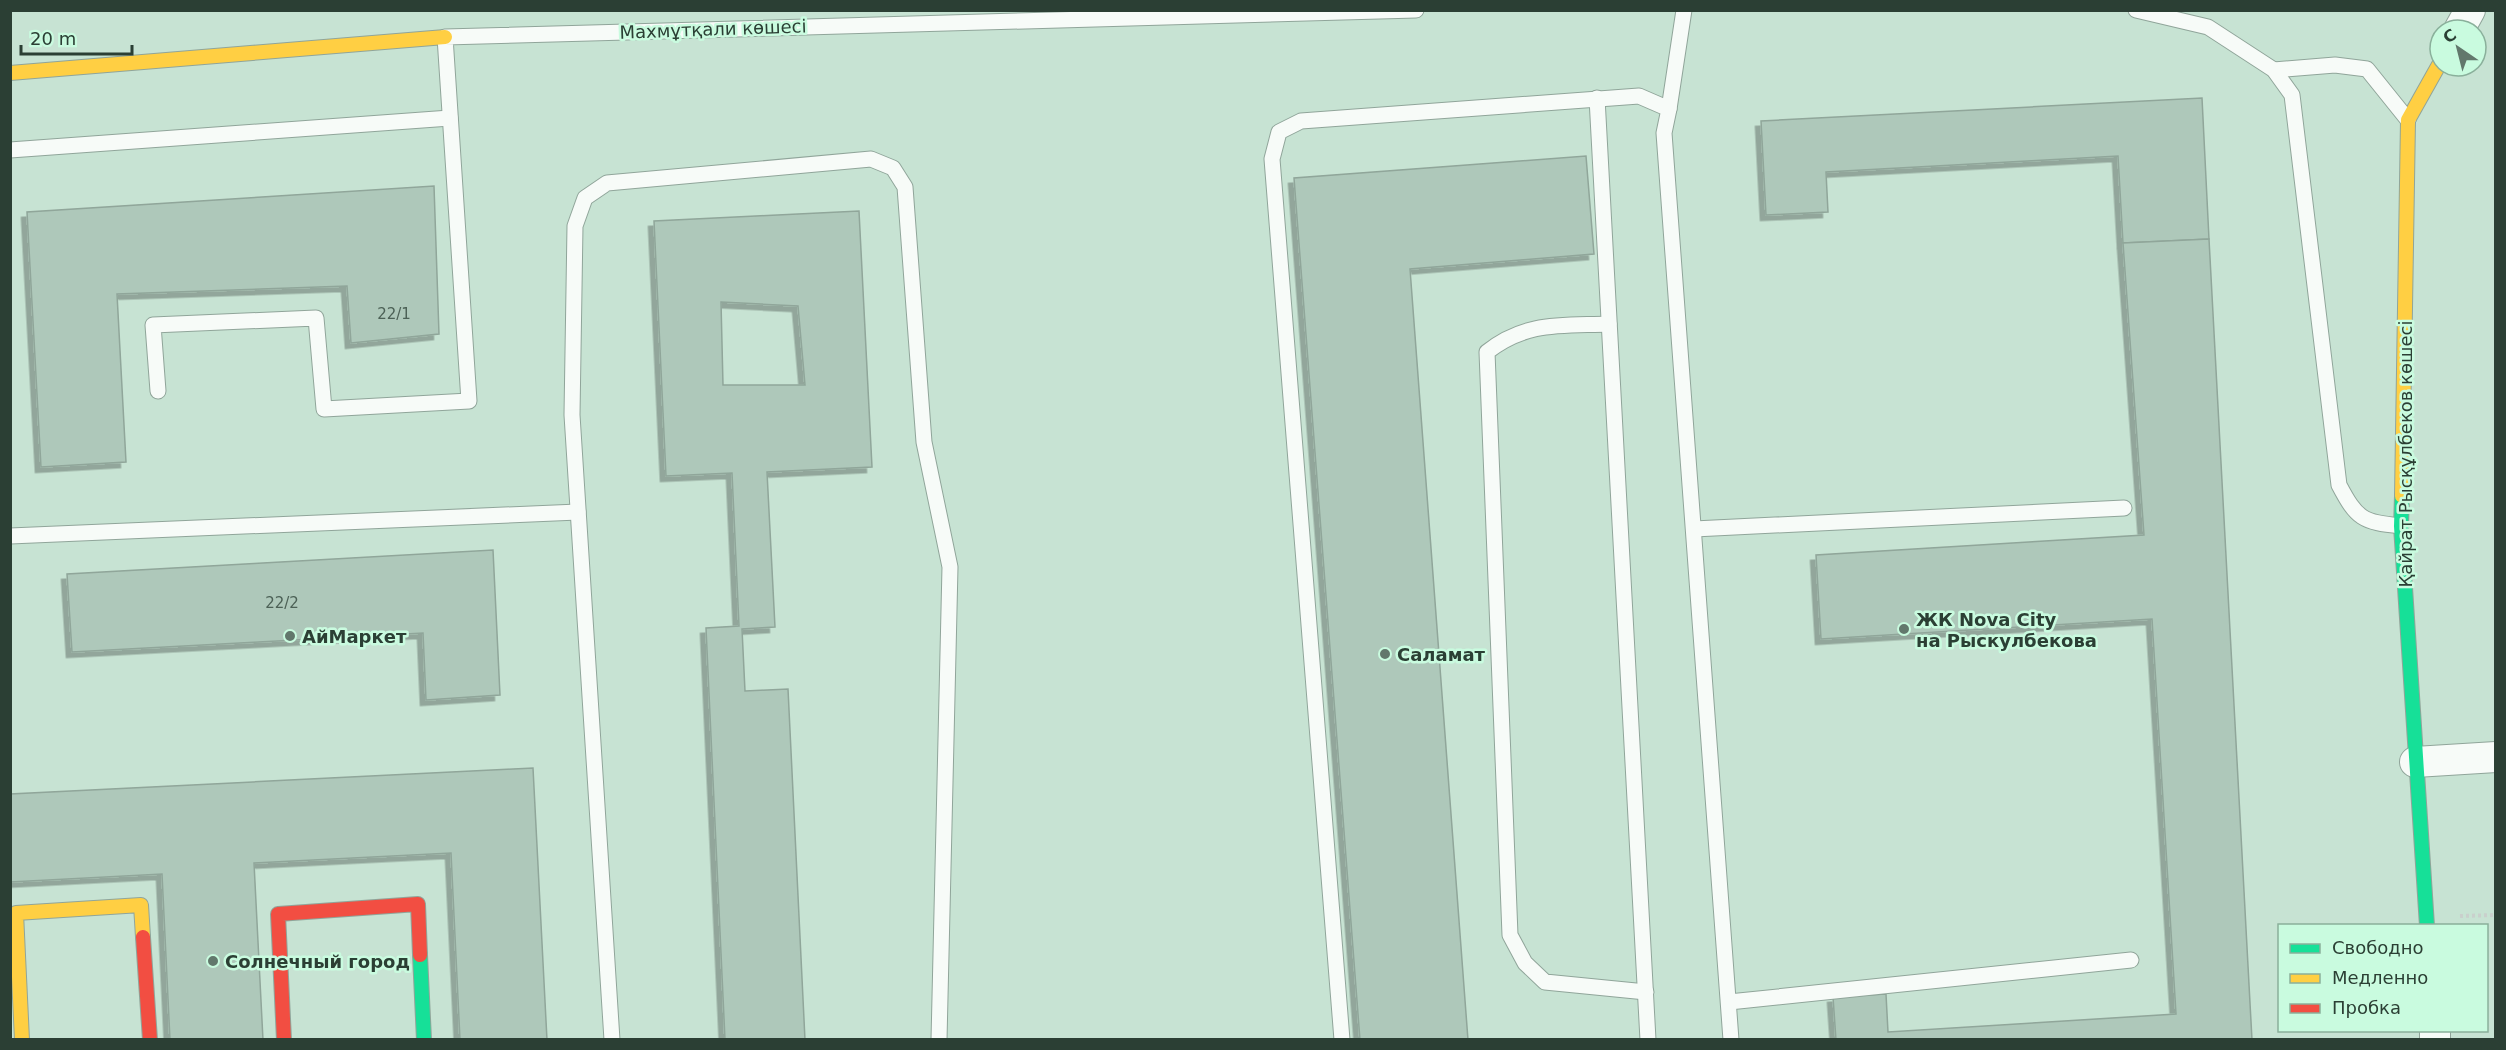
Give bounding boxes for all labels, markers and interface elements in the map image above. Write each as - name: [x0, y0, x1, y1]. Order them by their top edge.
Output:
- street label: Махмұтқали көшесі: [619, 15, 807, 43]
- scale bar: [21, 18, 132, 56]
- north arrow: [2428, 18, 2488, 78]
- text: С: [2439, 25, 2460, 47]
- text: 20 m: [30, 28, 76, 49]
- house number: 22/1: [377, 305, 411, 323]
- street label: Қайрат Рысқұлбеков көшесі: [2395, 321, 2416, 587]
- house number: 22/2: [265, 594, 299, 612]
- place label: ЖК Nova City на Рыскулбекова: [1916, 609, 2097, 651]
- marker: ЖК Nova City на Рыскулбекова: [1897, 622, 1911, 636]
- place label: АйМаркет: [302, 626, 407, 647]
- marker: АйМаркет: [283, 629, 297, 643]
- place label: Саламат: [1397, 644, 1486, 665]
- marker: Саламат: [1378, 647, 1392, 661]
- legend: [2278, 924, 2488, 1032]
- text: Свободно: [2332, 937, 2424, 958]
- place label: Солнечный город: [225, 951, 410, 972]
- marker: Солнечный город: [206, 954, 220, 968]
- text: Медленно: [2332, 967, 2428, 988]
- text: Пробка: [2332, 997, 2401, 1018]

